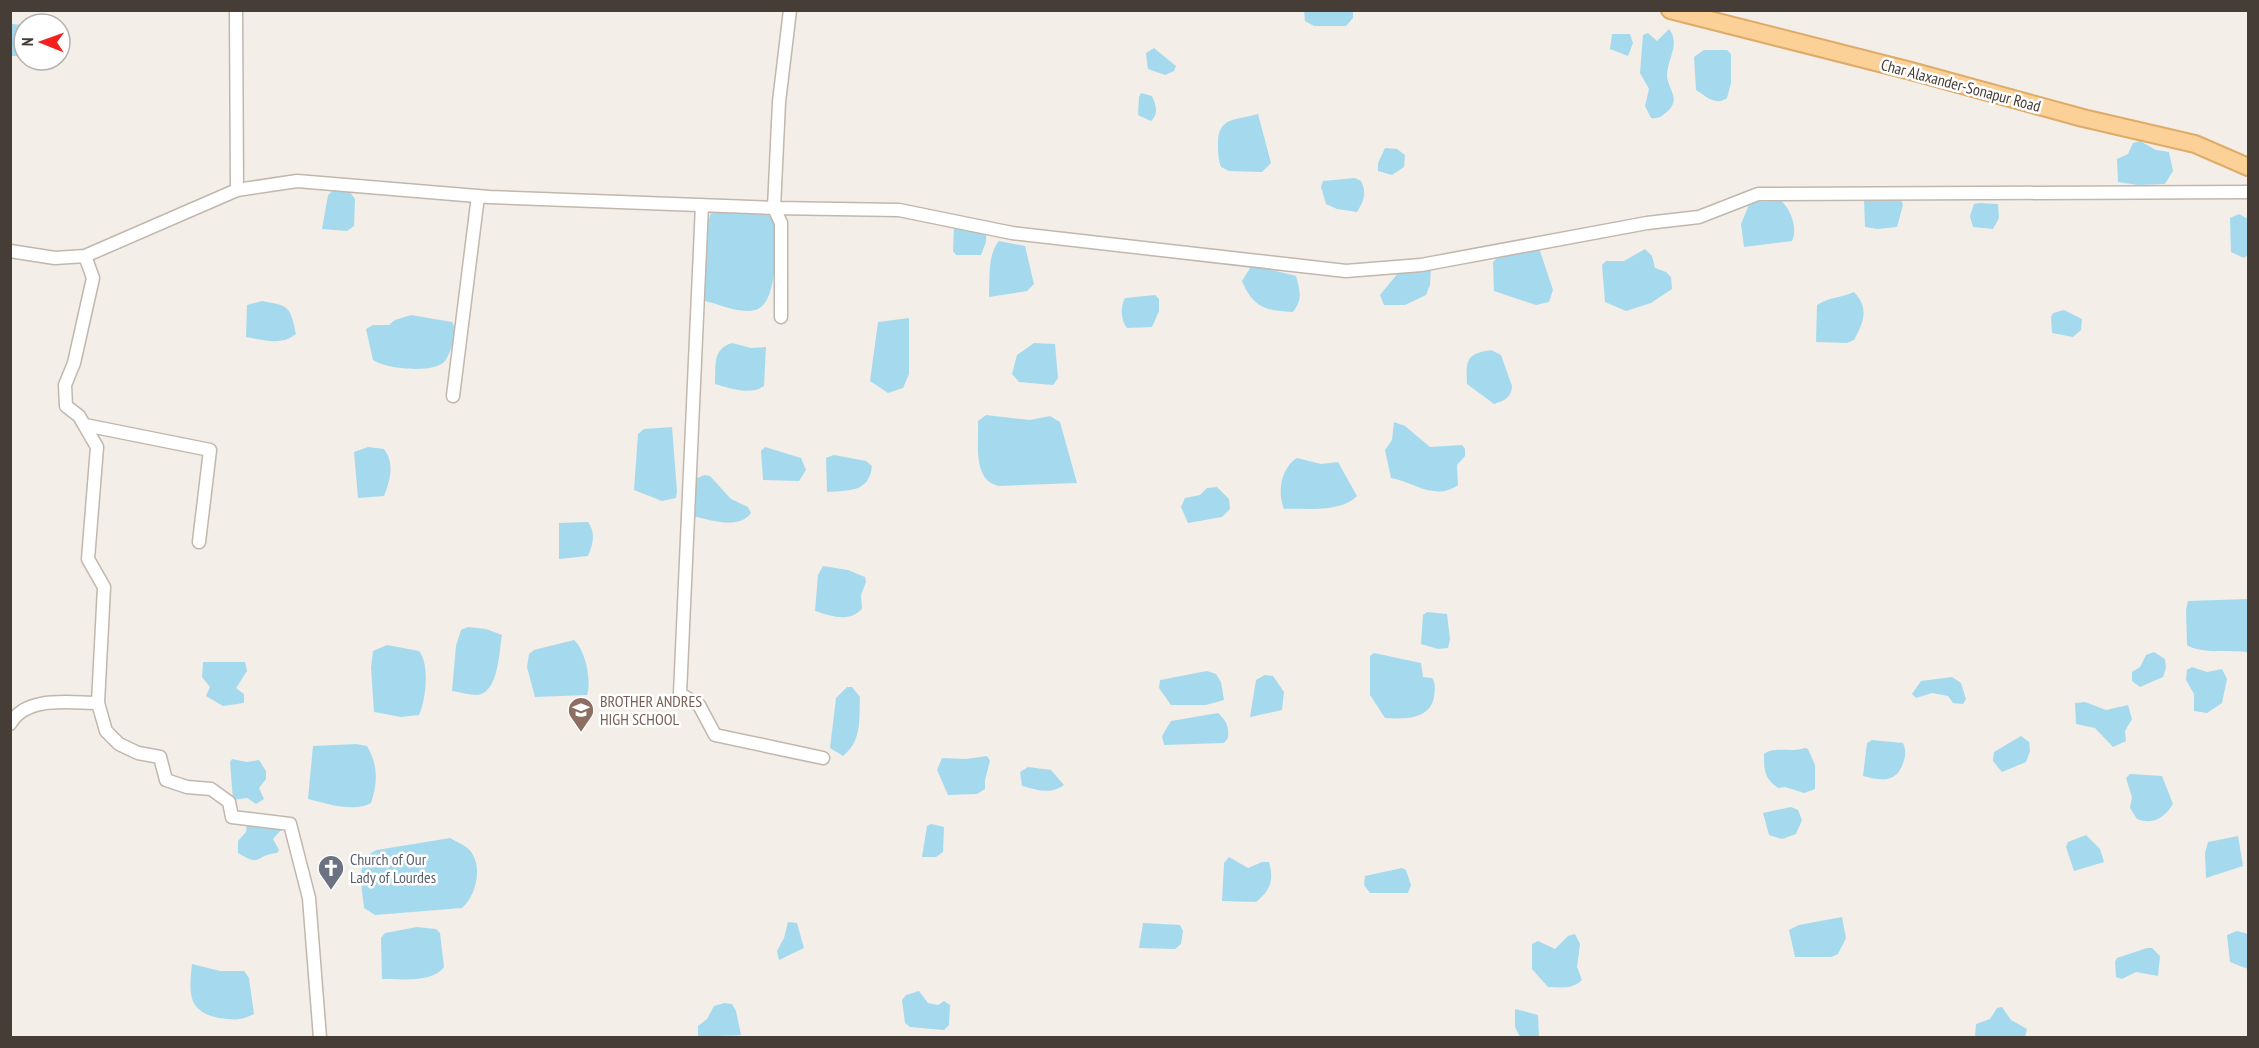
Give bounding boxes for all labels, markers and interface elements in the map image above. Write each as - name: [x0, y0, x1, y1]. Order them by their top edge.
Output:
- north arrow: [12, 12, 72, 72]
- text: N: [17, 37, 37, 46]
- street label: Char Alaxander-Sonapur Road: [1879, 54, 2043, 116]
- place label: BROTHER ANDRES HIGH SCHOOL: [600, 691, 702, 729]
- school or university icon: BROTHER ANDRES HIGH SCHOOL: [566, 695, 596, 733]
- place label: Church of Our Lady of Lourdes: [350, 849, 436, 887]
- church icon: Church of Our Lady of Lourdes: [316, 853, 346, 891]

